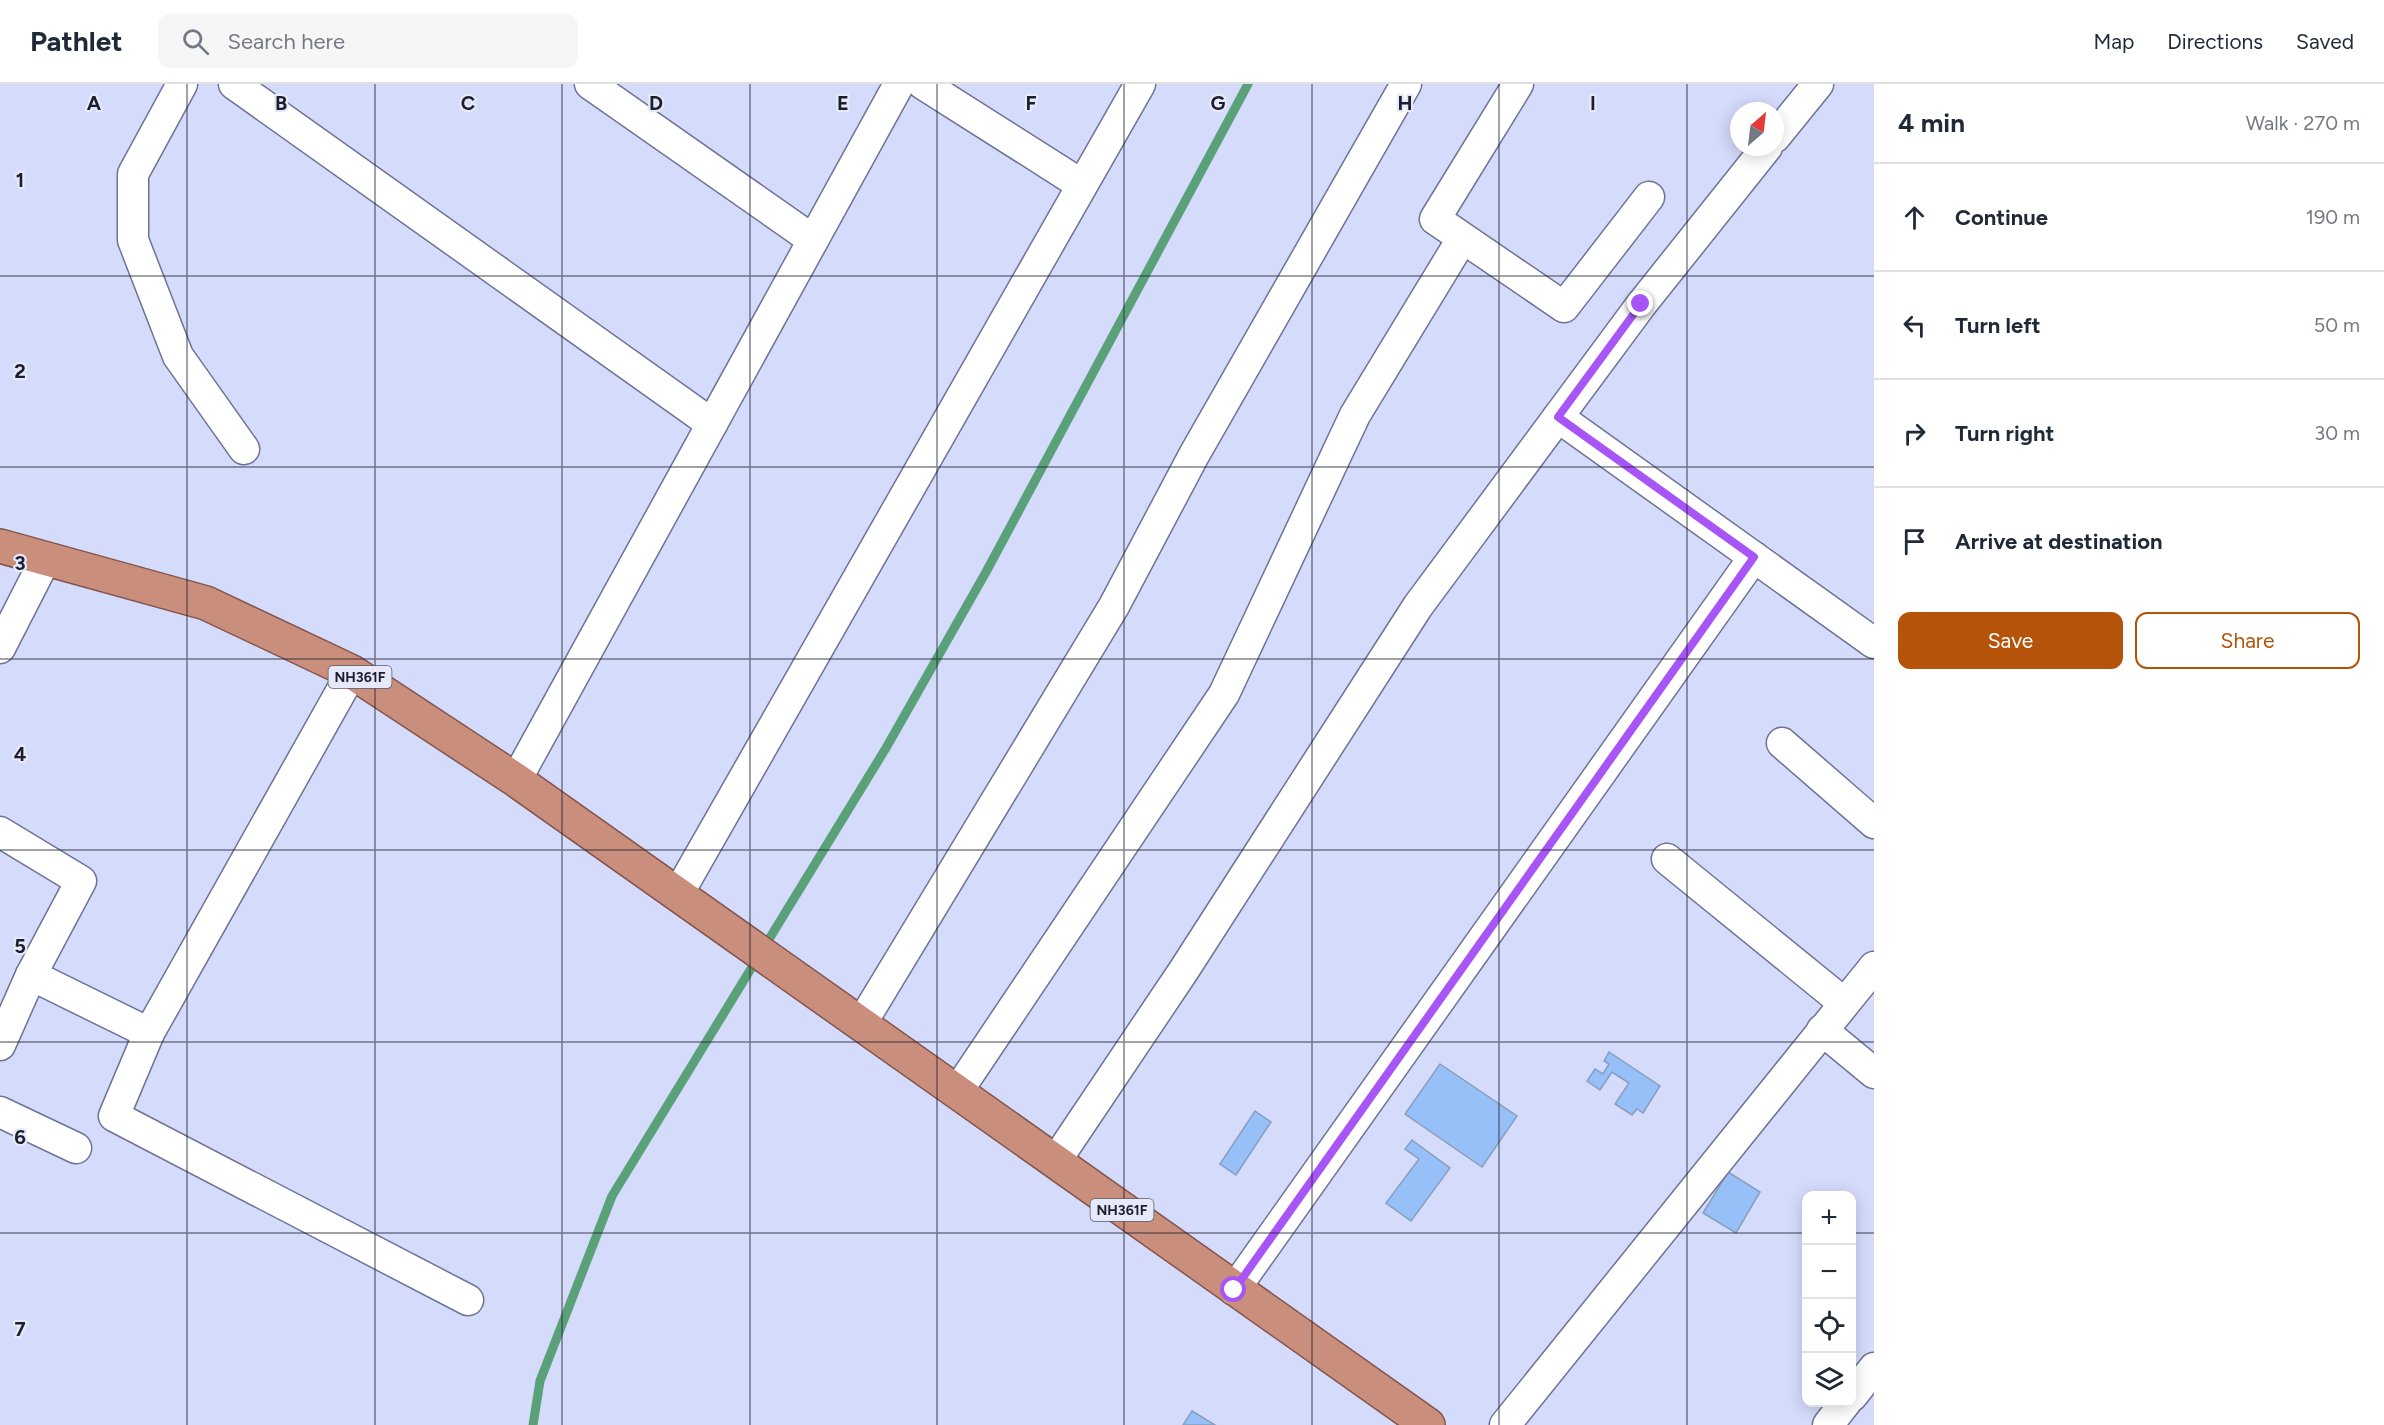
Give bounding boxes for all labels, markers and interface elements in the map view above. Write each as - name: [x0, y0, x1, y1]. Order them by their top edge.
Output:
- search box: [158, 14, 578, 68]
- text: Pathlet: [30, 24, 122, 58]
- icon: search: [179, 25, 212, 58]
- text: Search here: [227, 28, 345, 55]
- text: Map: [2093, 29, 2134, 54]
- text: Directions: [2167, 29, 2263, 54]
- text: Saved: [2296, 29, 2354, 54]
- text: A: [87, 91, 102, 115]
- text: B: [275, 91, 287, 115]
- text: C: [461, 91, 475, 115]
- text: D: [649, 91, 663, 115]
- text: E: [837, 91, 849, 115]
- text: F: [1025, 91, 1037, 115]
- text: G: [1211, 91, 1226, 115]
- text: H: [1398, 91, 1413, 115]
- text: I: [1590, 91, 1596, 115]
- north arrow: [1730, 102, 1784, 156]
- text: 4 min: [1898, 107, 1965, 139]
- text: Walk · 270 m: [2246, 111, 2360, 135]
- text: 1: [16, 168, 24, 192]
- icon: ahead: [1898, 201, 1931, 234]
- text: Continue: [1955, 204, 2048, 231]
- text: 190 m: [2306, 205, 2360, 229]
- route end: [1627, 290, 1653, 316]
- icon: left: [1898, 309, 1931, 342]
- text: Turn left: [1955, 312, 2041, 339]
- text: 50 m: [2314, 313, 2360, 337]
- text: 2: [14, 359, 26, 383]
- icon: right: [1898, 417, 1931, 450]
- text: Turn right: [1955, 420, 2054, 447]
- text: 30 m: [2314, 421, 2360, 445]
- icon: arrive: [1898, 525, 1931, 558]
- text: Arrive at destination: [1955, 528, 2163, 555]
- text: 3: [14, 551, 26, 575]
- button: Save: [1898, 612, 2123, 669]
- button: Share: [2135, 612, 2360, 669]
- road number: NH361F: [328, 666, 392, 688]
- text: 4: [14, 742, 27, 766]
- text: 5: [14, 934, 26, 958]
- text: 6: [14, 1125, 26, 1149]
- map controls: [1802, 1191, 1856, 1407]
- button: +: [1802, 1191, 1856, 1245]
- road number: NH361F: [1090, 1199, 1154, 1221]
- button: −: [1802, 1245, 1856, 1299]
- route start: [1220, 1276, 1246, 1302]
- button: locate: [1802, 1299, 1856, 1353]
- text: 7: [14, 1317, 26, 1341]
- button: layers: [1802, 1353, 1856, 1407]

